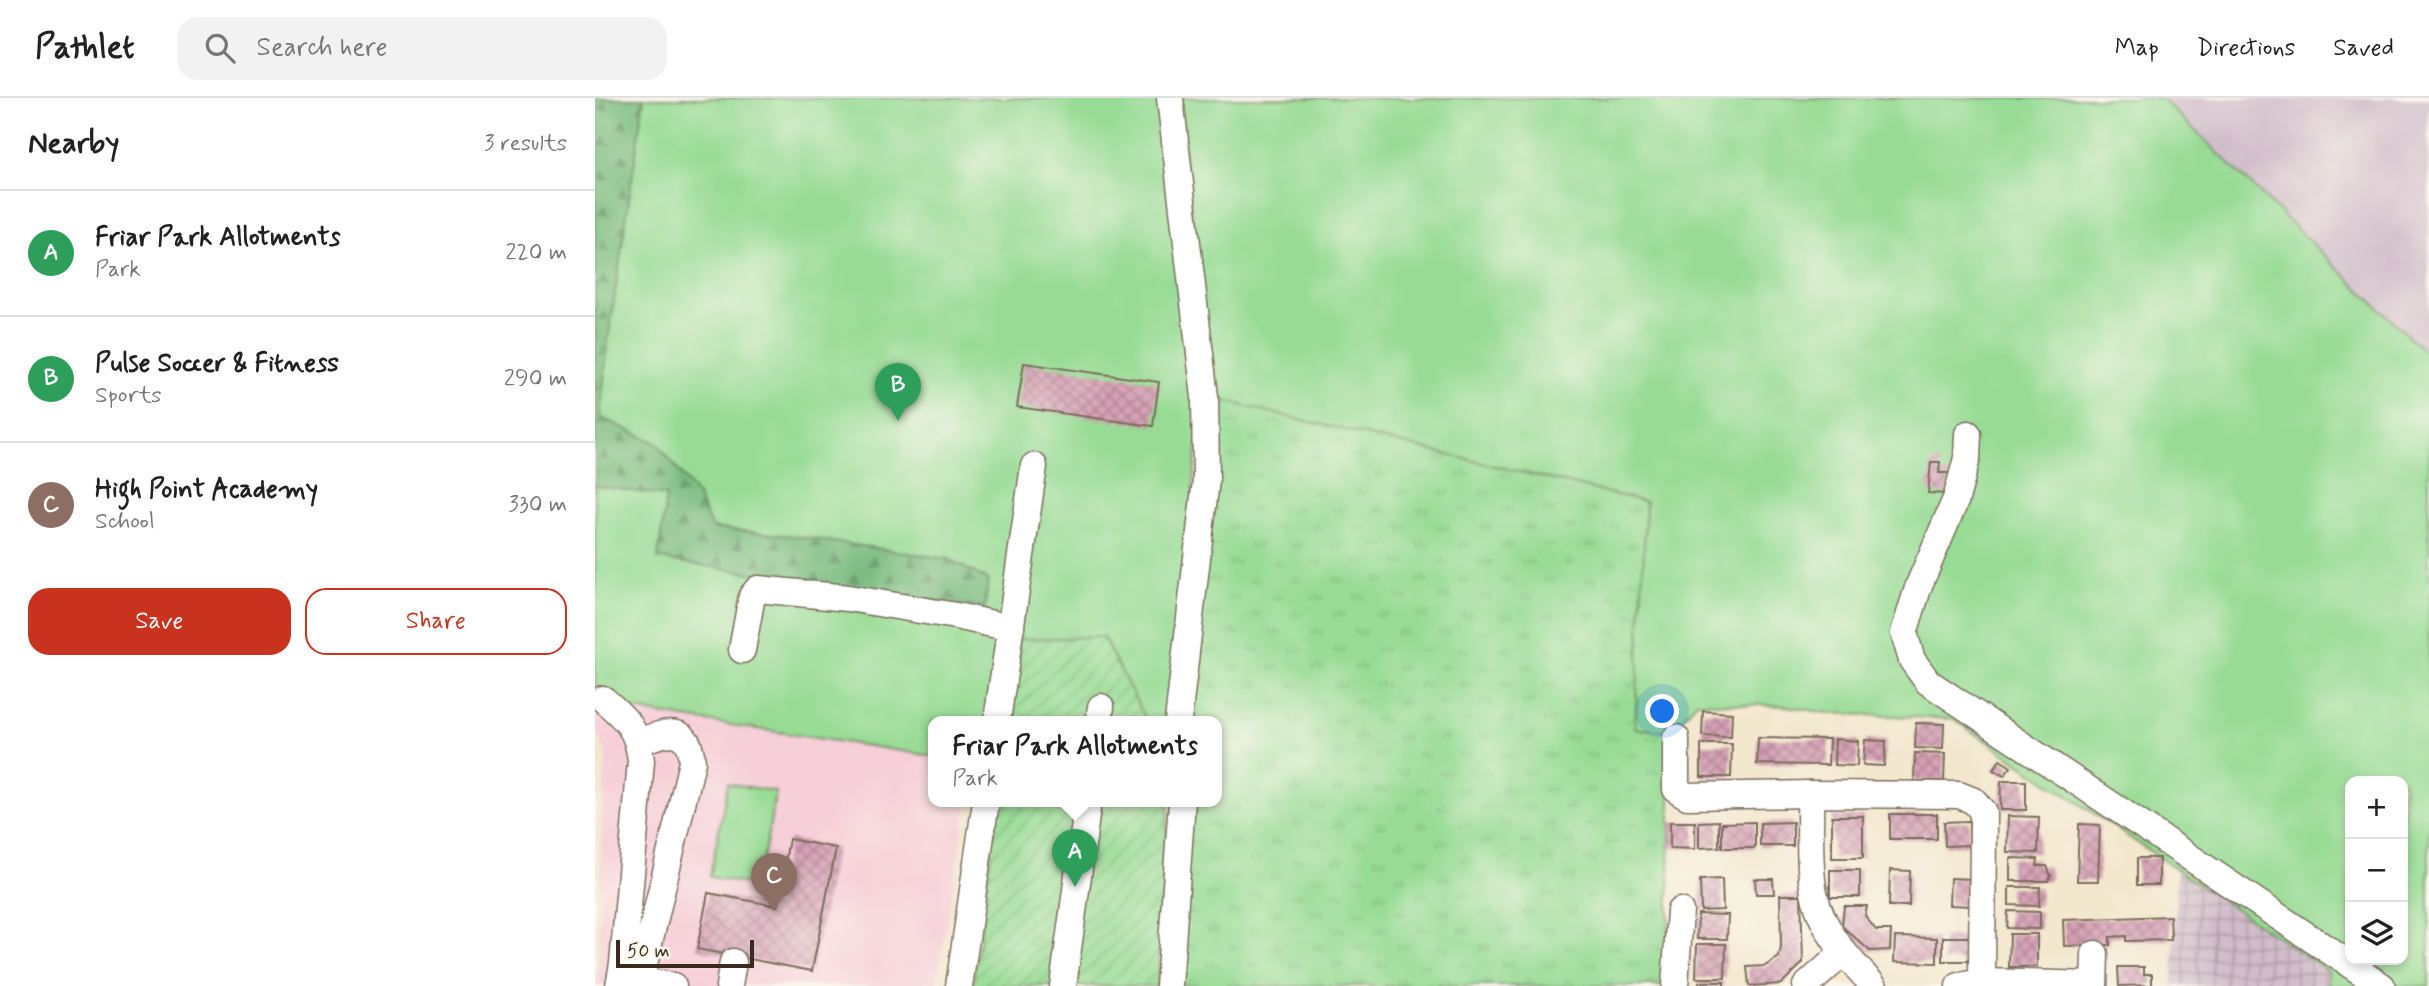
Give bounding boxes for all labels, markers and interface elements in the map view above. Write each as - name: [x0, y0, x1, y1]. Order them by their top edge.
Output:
- search box: [177, 17, 667, 80]
- text: Pathlet: [35, 26, 135, 70]
- icon: search: [201, 29, 239, 67]
- text: Search here: [257, 31, 387, 65]
- text: Map: [2115, 33, 2159, 64]
- text: Directions: [2197, 33, 2295, 64]
- text: Saved: [2333, 33, 2394, 64]
- text: Nearby: [28, 124, 119, 163]
- text: 3 results: [484, 129, 567, 159]
- text: Friar Park Allotments: [95, 221, 340, 255]
- text: A: [43, 238, 59, 268]
- text: 220 m: [505, 238, 567, 268]
- text: Park: [95, 255, 141, 285]
- text: Pulse Soccer & Fitness: [95, 347, 339, 381]
- pin: B: [875, 363, 921, 421]
- text: B: [44, 364, 58, 394]
- text: 290 m: [504, 364, 567, 394]
- text: Sports: [95, 381, 162, 411]
- text: High Point Academy: [95, 473, 318, 507]
- text: C: [43, 490, 59, 520]
- text: 330 m: [509, 490, 567, 520]
- text: School: [95, 507, 155, 537]
- button: Save: [28, 588, 291, 655]
- button: Share: [305, 588, 567, 655]
- your location: [1645, 694, 1679, 728]
- popup: [928, 716, 1222, 807]
- text: Friar Park Allotments: [952, 730, 1198, 764]
- text: Park: [952, 764, 998, 794]
- map controls: [2345, 776, 2408, 965]
- button: +: [2345, 776, 2408, 839]
- pin: A: [1052, 829, 1098, 887]
- button: −: [2345, 839, 2408, 902]
- pin: C: [751, 853, 797, 911]
- button: layers: [2345, 902, 2408, 965]
- scale bar: [616, 937, 754, 969]
- text: 50 m: [627, 939, 670, 964]

